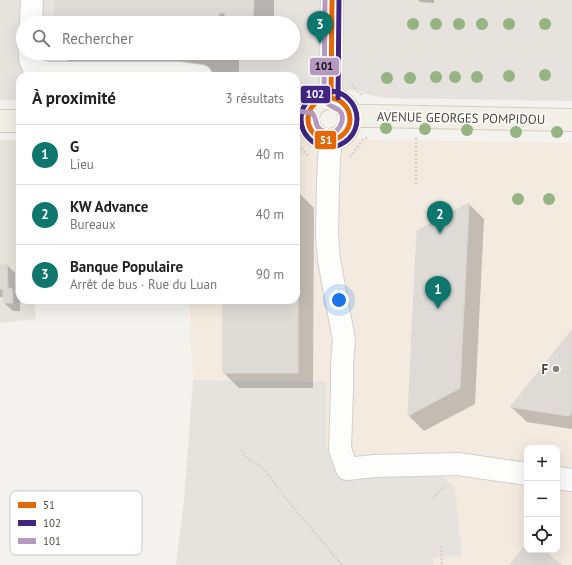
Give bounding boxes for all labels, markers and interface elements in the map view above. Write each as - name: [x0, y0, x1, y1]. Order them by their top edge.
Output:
- pin: 3: [307, 11, 333, 44]
- search box: [16, 16, 300, 60]
- icon: search: [30, 27, 52, 49]
- text: Rechercher: [62, 29, 133, 48]
- line badge: 101: [309, 57, 340, 76]
- text: 101: [315, 59, 333, 73]
- line badge: 102: [300, 85, 331, 104]
- text: À proximité: [32, 87, 116, 109]
- text: 102: [306, 87, 324, 101]
- text: 3 résultats: [225, 90, 284, 107]
- street label: AVENUE GEORGES POMPIDOU: [377, 108, 545, 128]
- line badge: 51: [314, 130, 337, 150]
- text: 51: [320, 133, 332, 147]
- text: G: [70, 137, 79, 156]
- text: 1: [41, 146, 49, 163]
- text: 40 m: [256, 146, 284, 163]
- text: Lieu: [70, 156, 94, 173]
- text: KW Advance: [70, 197, 148, 216]
- pin: 2: [427, 201, 453, 234]
- text: 2: [41, 206, 49, 223]
- text: 40 m: [256, 206, 284, 223]
- text: Bureaux: [70, 216, 116, 233]
- text: Banque Populaire: [70, 257, 183, 276]
- text: 3: [41, 266, 49, 283]
- text: 90 m: [256, 266, 284, 283]
- text: Arrêt de bus · Rue du Luan: [70, 276, 217, 293]
- pin: 1: [425, 276, 451, 309]
- your location: [329, 290, 349, 310]
- place label: F: [541, 361, 548, 378]
- marker: F: [551, 364, 561, 374]
- map controls: [524, 445, 560, 553]
- button: +: [524, 445, 560, 481]
- button: −: [524, 481, 560, 517]
- legend: [10, 491, 142, 555]
- text: 51: [43, 498, 55, 512]
- text: 102: [43, 516, 61, 530]
- button: locate: [524, 517, 560, 553]
- text: 101: [43, 534, 61, 548]

